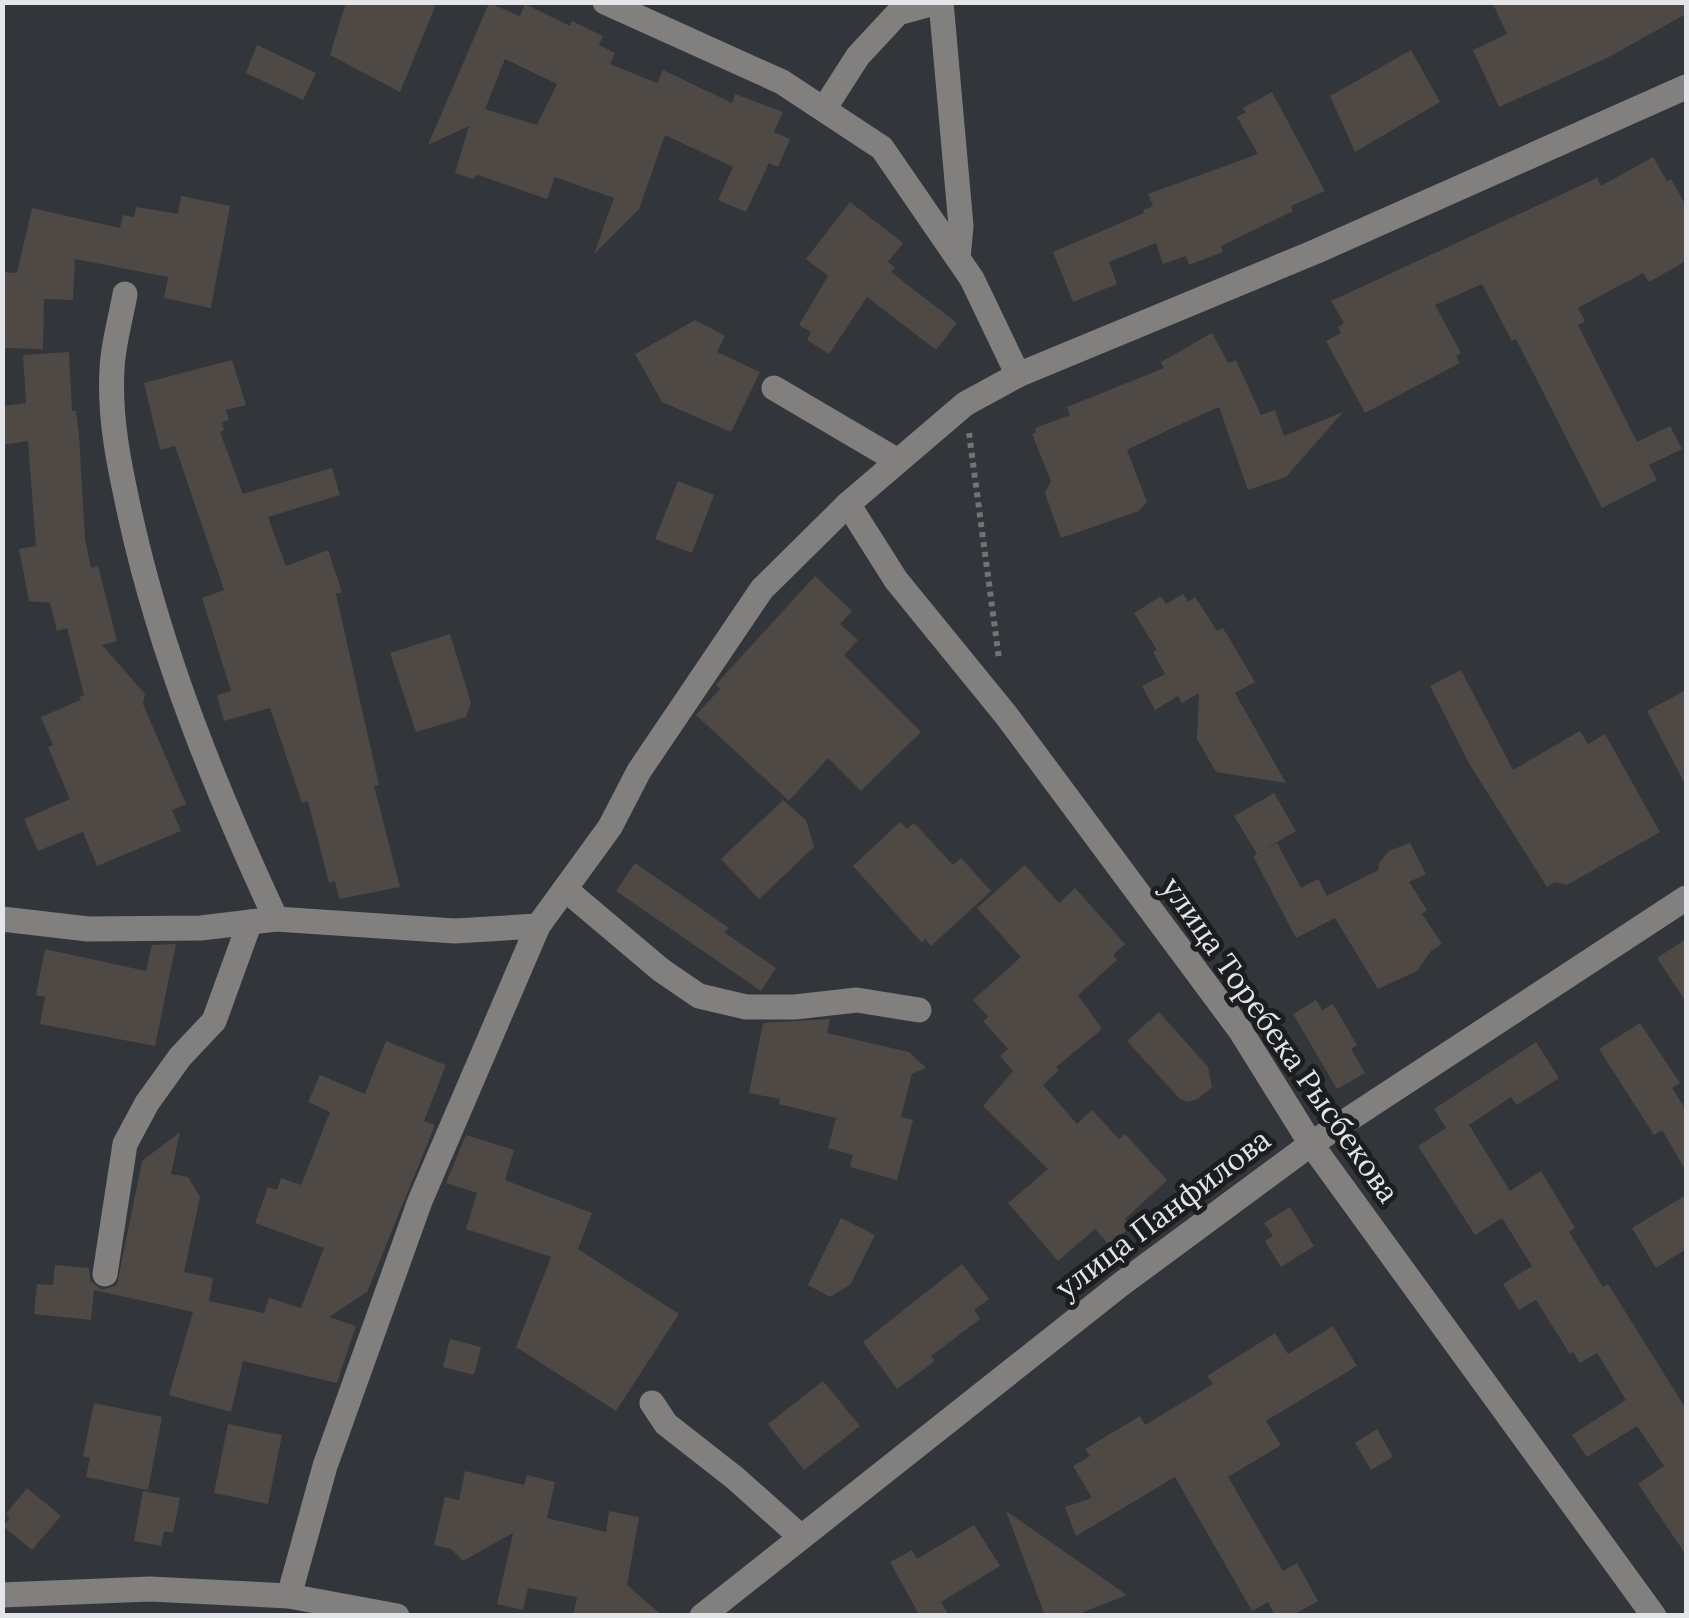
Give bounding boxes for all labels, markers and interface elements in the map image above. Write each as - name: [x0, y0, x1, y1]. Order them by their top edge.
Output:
- street label: улица Торебека Рысбекова: [1153, 869, 1408, 1210]
- street label: улица Панфилова: [1047, 1120, 1278, 1307]

